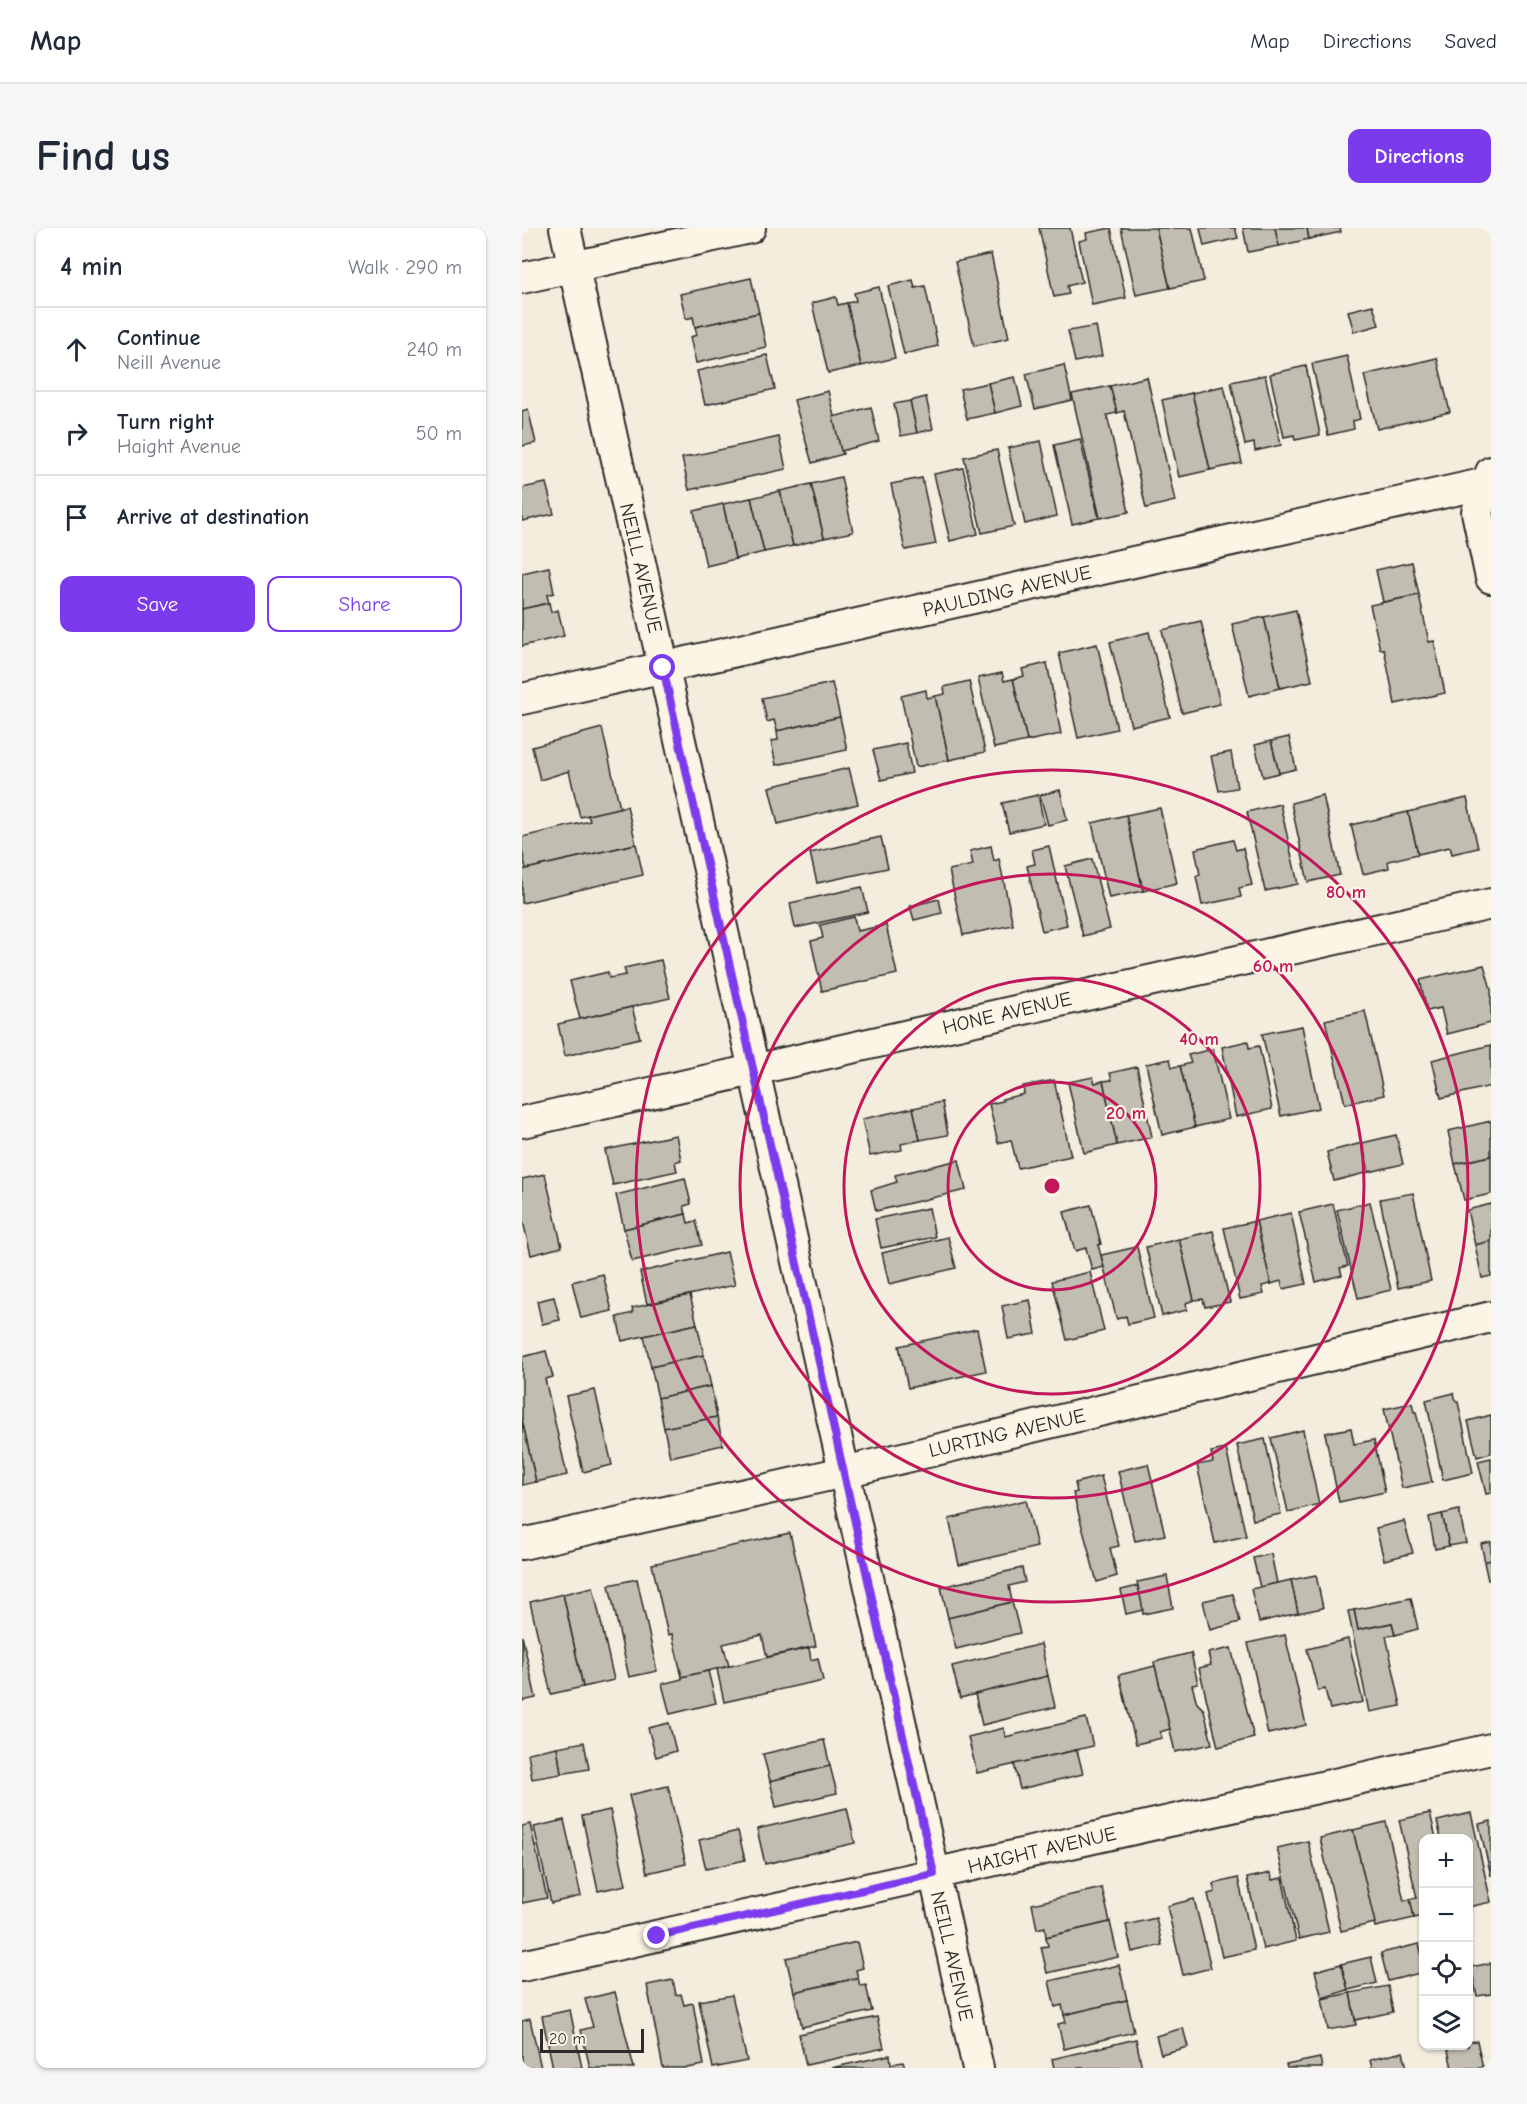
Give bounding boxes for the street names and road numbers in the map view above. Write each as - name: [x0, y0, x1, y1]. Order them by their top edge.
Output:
- street label: NEILL AVENUE: [615, 501, 667, 635]
- street label: PAULDING AVENUE: [920, 560, 1094, 622]
- street label: HONE AVENUE: [940, 987, 1074, 1039]
- street label: LURTING AVENUE: [926, 1404, 1088, 1462]
- street label: HAIGHT AVENUE: [965, 1822, 1119, 1878]
- street label: NEILL AVENUE: [926, 1889, 978, 2023]

